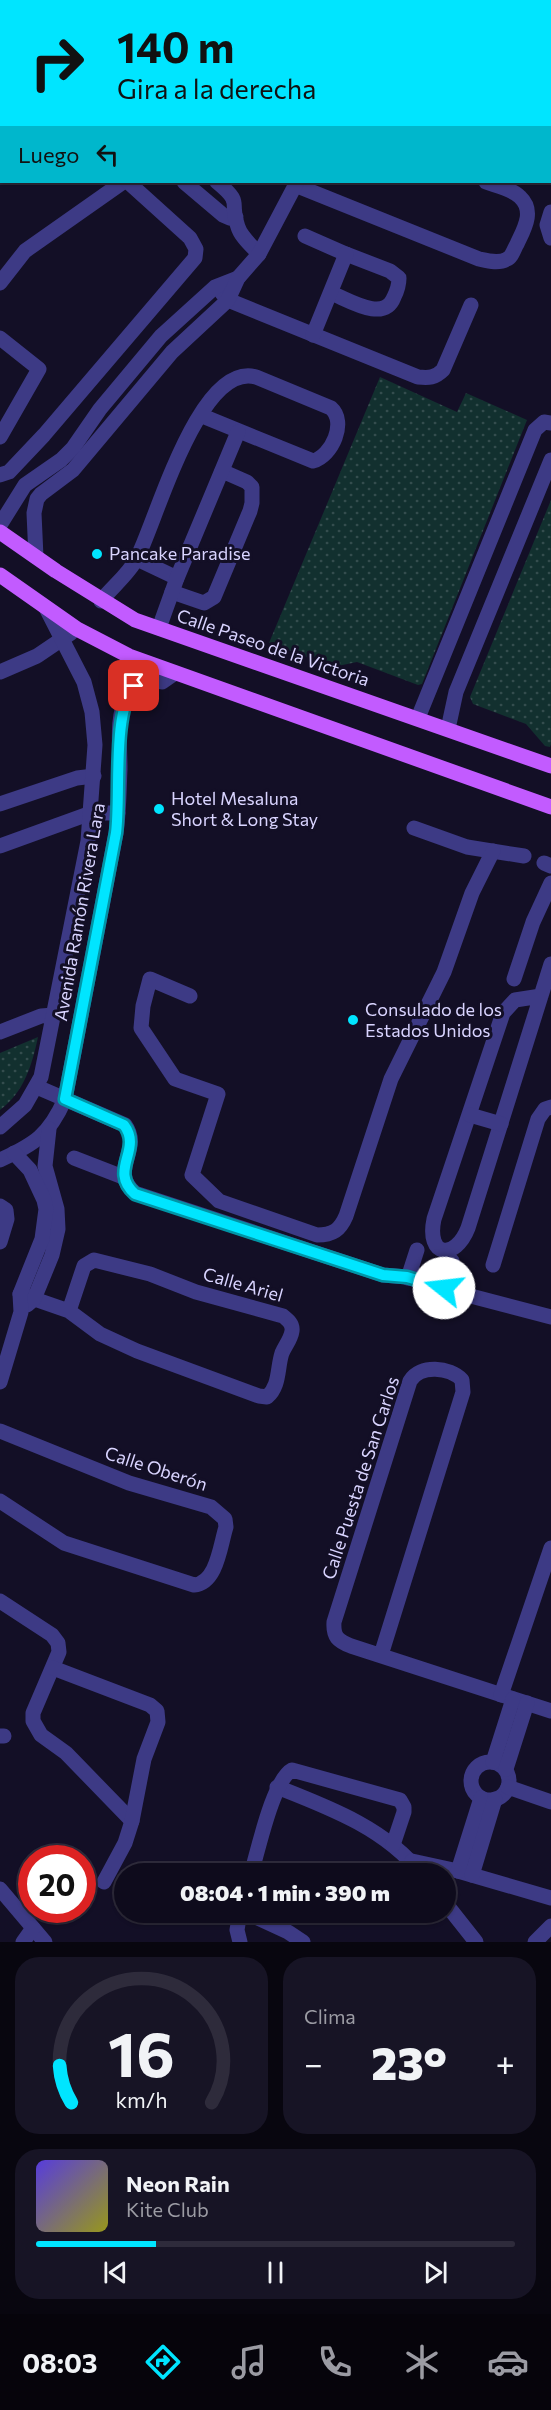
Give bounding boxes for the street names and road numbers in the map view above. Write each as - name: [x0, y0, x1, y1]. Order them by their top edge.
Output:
- street label: Calle Paseo de la Victoria: [174, 604, 373, 690]
- street label: Avenida Ramón Rivera Lara: [49, 801, 109, 1023]
- street label: Calle Ariel: [201, 1262, 286, 1306]
- street label: Calle Puesta de San Carlos: [317, 1373, 403, 1582]
- street label: Calle Oberón: [102, 1441, 210, 1495]

